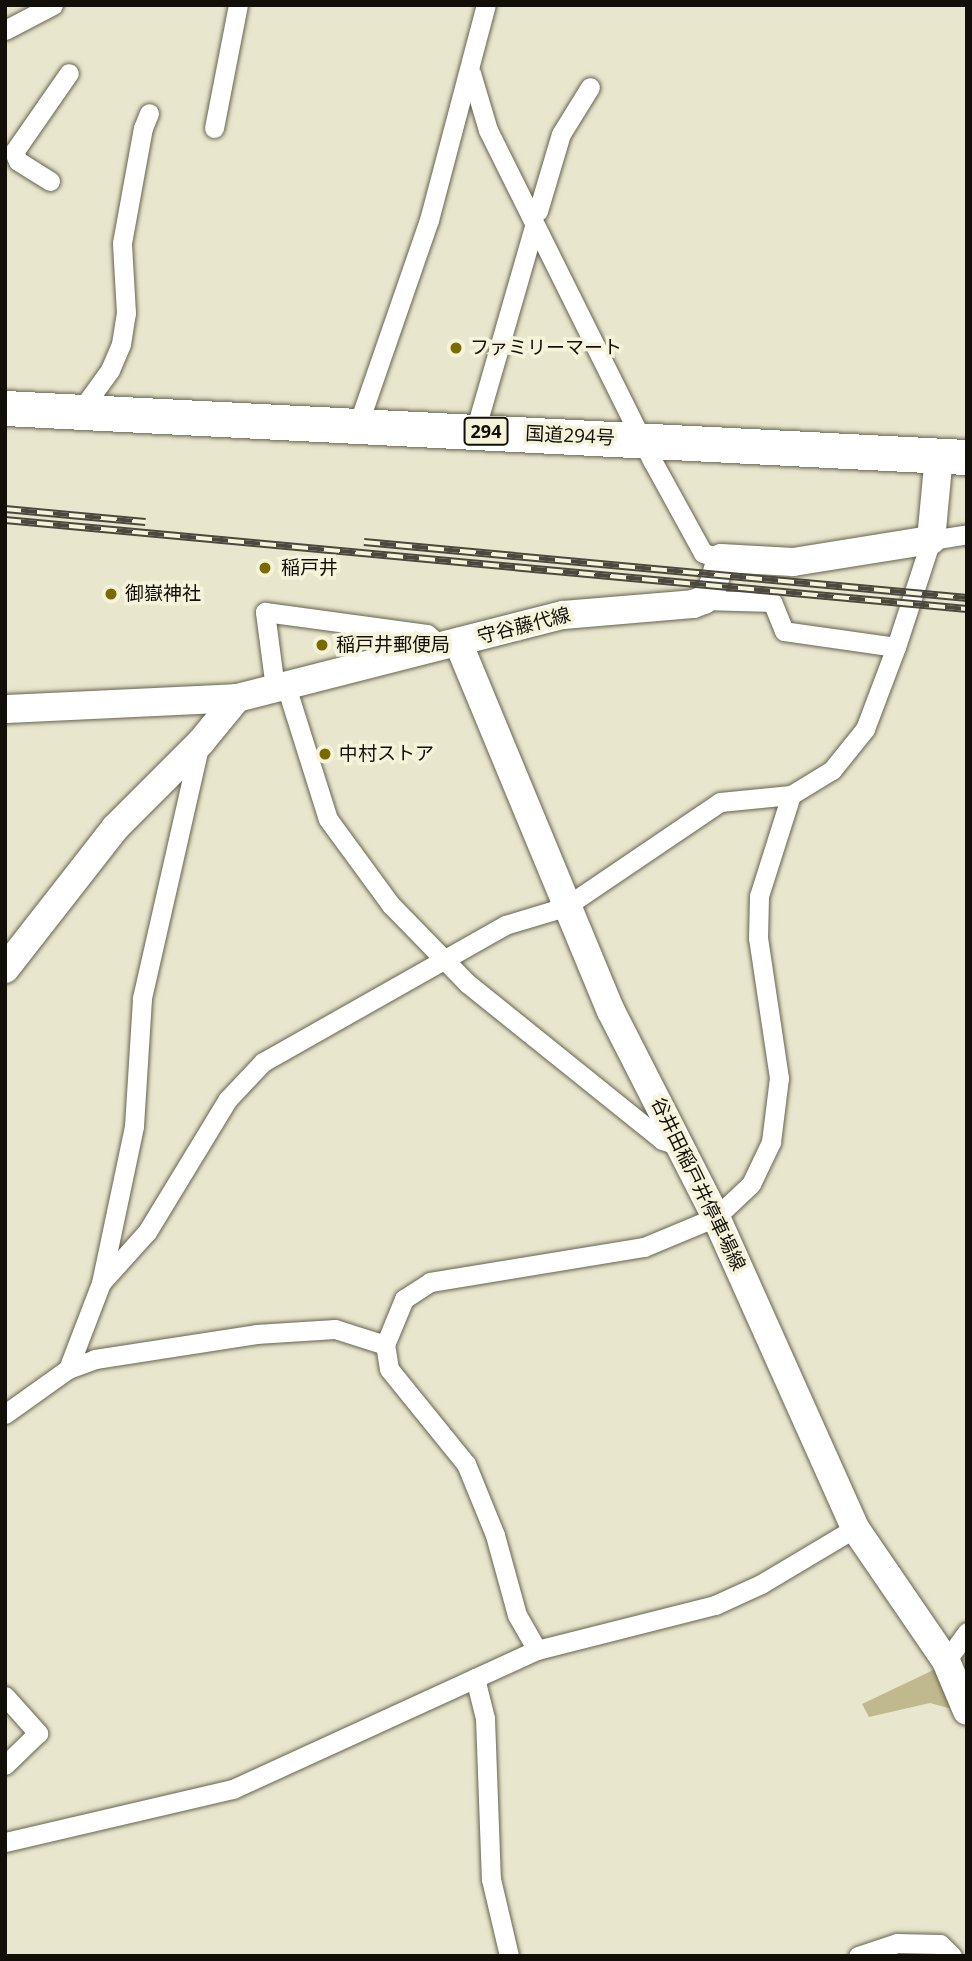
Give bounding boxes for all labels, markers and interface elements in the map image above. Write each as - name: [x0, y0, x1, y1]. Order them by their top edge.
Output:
- place label: ファミリーマート: [470, 337, 622, 359]
- marker: ファミリーマート: [448, 340, 464, 356]
- road number: 294: [463, 416, 509, 446]
- street label: 国道294号: [525, 422, 615, 450]
- place label: 稲戸井: [281, 557, 338, 579]
- marker: 稲戸井: [255, 558, 275, 578]
- place label: 御嶽神社: [125, 583, 201, 605]
- marker: 御嶽神社: [103, 586, 119, 602]
- street label: 守谷藤代線: [475, 603, 573, 649]
- place label: 稲戸井郵便局: [336, 634, 450, 656]
- marker: 稲戸井郵便局: [314, 637, 330, 653]
- place label: 中村ストア: [339, 743, 434, 765]
- marker: 中村ストア: [317, 746, 333, 762]
- street label: 谷井田稲戸井停車場線: [646, 1094, 750, 1274]

